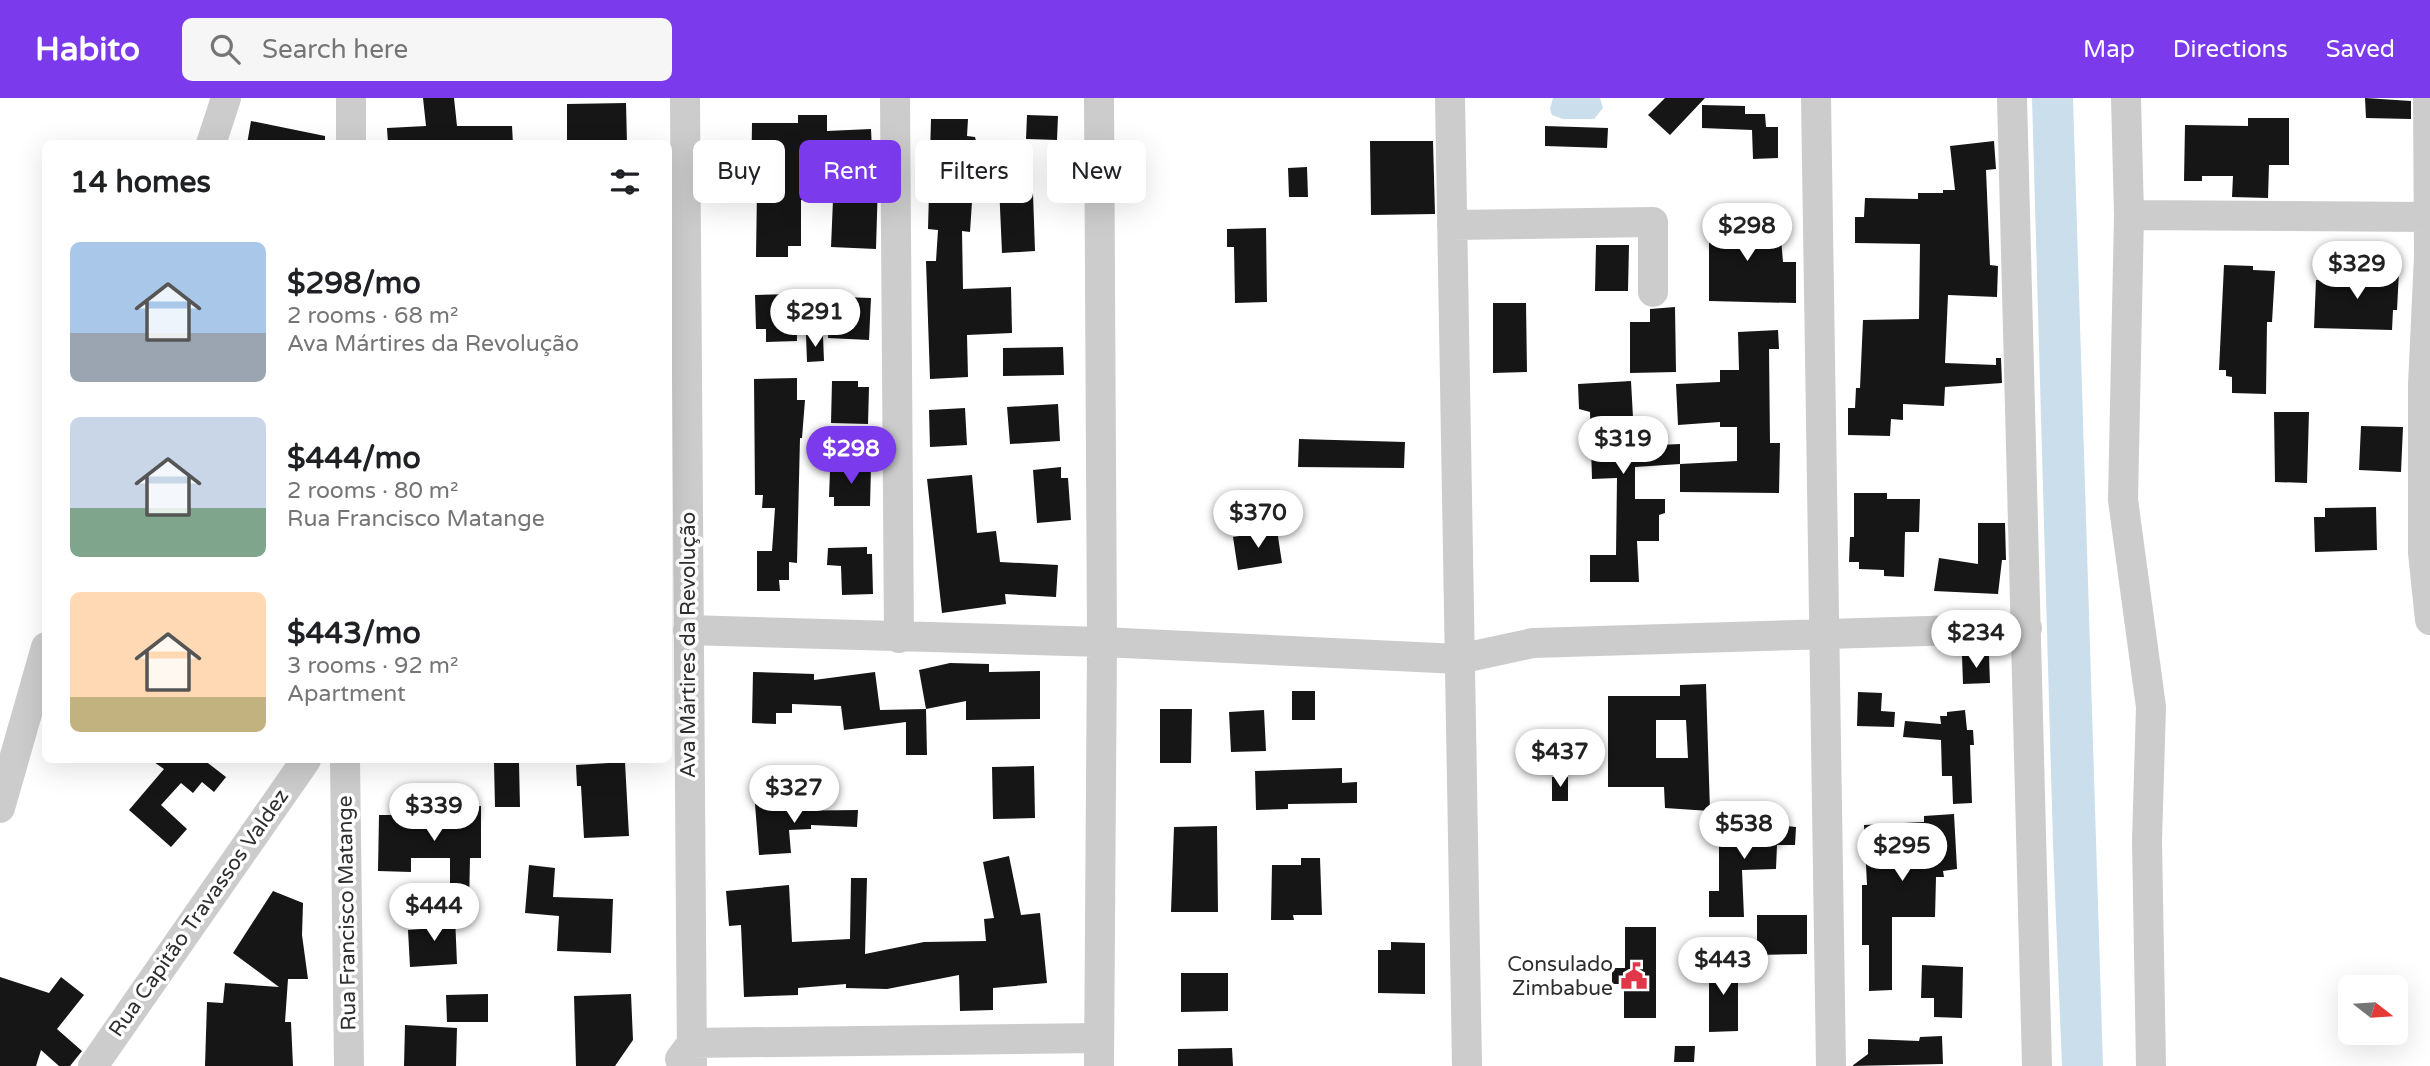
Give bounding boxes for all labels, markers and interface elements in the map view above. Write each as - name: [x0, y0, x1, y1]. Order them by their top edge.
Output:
- search box: [182, 18, 672, 81]
- text: Habito: [35, 30, 140, 69]
- icon: search: [206, 30, 244, 68]
- text: Search here: [262, 34, 408, 65]
- text: Map: [2083, 35, 2135, 64]
- text: Directions: [2173, 35, 2288, 64]
- text: Saved: [2326, 35, 2395, 64]
- chip: Buy: [693, 140, 785, 203]
- chip: Rent: [799, 140, 901, 203]
- chip: Filters: [915, 140, 1033, 203]
- chip: New: [1047, 140, 1146, 203]
- icon: filters: [606, 163, 644, 201]
- text: 14 homes: [70, 164, 211, 201]
- pin: $298: [1706, 204, 1788, 263]
- text: $298: [1718, 212, 1776, 240]
- pin: $329: [2316, 242, 2398, 301]
- text: $329: [2328, 250, 2386, 278]
- text: $298/mo: [287, 265, 421, 302]
- icon: home: [126, 270, 210, 354]
- pin: $291: [774, 289, 856, 349]
- text: $291: [786, 298, 844, 326]
- text: 2 rooms · 68 m²: [287, 302, 458, 330]
- text: Ava Mártires da Revolução: [287, 330, 579, 358]
- pin: $319: [1582, 416, 1664, 476]
- text: $319: [1594, 425, 1652, 453]
- pin: $298: [810, 426, 892, 486]
- text: $298: [822, 435, 880, 463]
- text: $444/mo: [287, 440, 421, 477]
- icon: home: [126, 445, 210, 529]
- text: 2 rooms · 80 m²: [287, 477, 458, 505]
- pin: $370: [1217, 490, 1299, 550]
- text: $370: [1229, 499, 1287, 527]
- text: Rua Francisco Matange: [287, 505, 545, 533]
- street label: Ava Mártires da Revolução: [676, 512, 701, 778]
- pin: $234: [1935, 610, 2017, 670]
- text: $443/mo: [287, 615, 421, 652]
- text: $234: [1947, 619, 2005, 647]
- icon: home: [126, 620, 210, 704]
- text: 3 rooms · 92 m²: [287, 652, 458, 680]
- text: Apartment: [287, 680, 406, 708]
- pin: $437: [1519, 730, 1601, 789]
- text: $437: [1531, 738, 1589, 766]
- pin: $327: [753, 766, 835, 825]
- text: $327: [765, 774, 823, 802]
- street label: Rua Capitão Travassos Valdez: [104, 784, 294, 1042]
- pin: $339: [393, 784, 475, 843]
- text: $339: [405, 792, 463, 820]
- street label: Rua Francisco Matange: [332, 795, 362, 1031]
- pin: $538: [1703, 802, 1785, 861]
- text: $538: [1715, 810, 1773, 838]
- pin: $295: [1861, 824, 1943, 883]
- text: $295: [1873, 832, 1931, 860]
- pin: $444: [393, 884, 475, 943]
- text: $444: [405, 892, 463, 920]
- pin: $443: [1682, 937, 1764, 997]
- text: $443: [1694, 946, 1752, 974]
- place label: Consulado Zimbabue: [1507, 952, 1613, 1001]
- public building icon: Consulado Zimbabue: [1619, 961, 1649, 991]
- north arrow: [2338, 975, 2408, 1045]
- map controls: [2338, 975, 2408, 1045]

